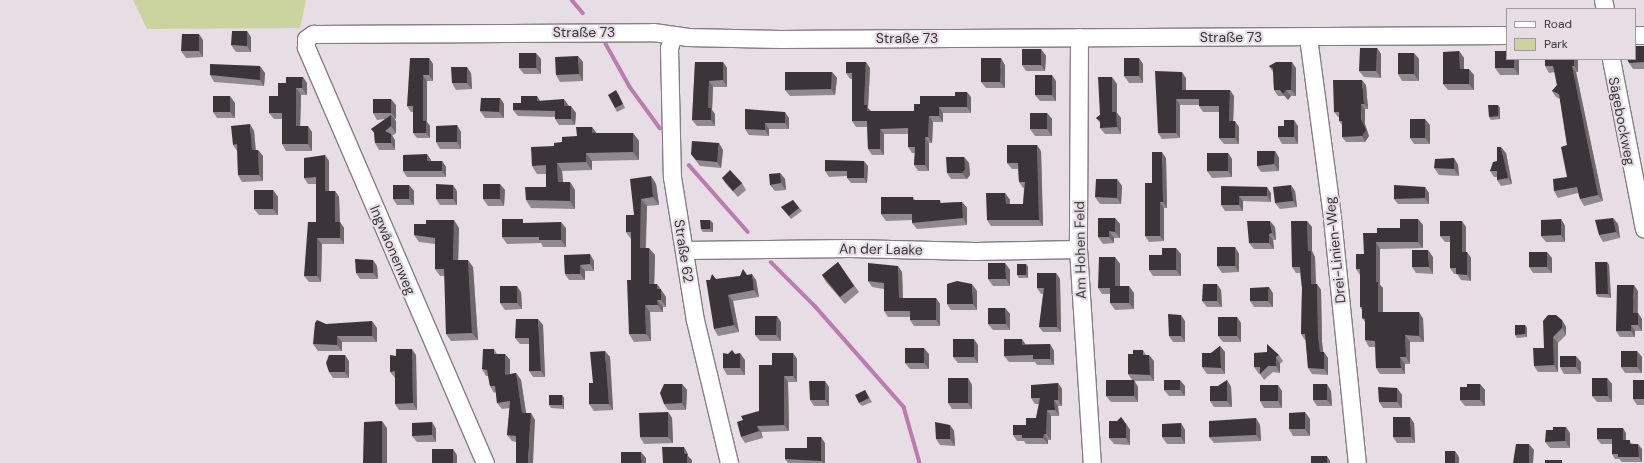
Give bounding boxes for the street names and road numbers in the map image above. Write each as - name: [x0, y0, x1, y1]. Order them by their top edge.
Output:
- street label: Straße 73: [553, 24, 615, 40]
- street label: Straße 73: [1200, 29, 1262, 45]
- street label: Straße 73: [876, 30, 938, 46]
- street label: Sägebockweg: [1605, 75, 1639, 167]
- street label: Drei-Linien-Weg: [1321, 196, 1349, 304]
- street label: Am Hohen Feld: [1071, 201, 1089, 299]
- street label: Ingwäonenweg: [367, 203, 419, 297]
- street label: Straße 62: [671, 218, 697, 284]
- street label: An der Laake: [839, 240, 923, 258]

